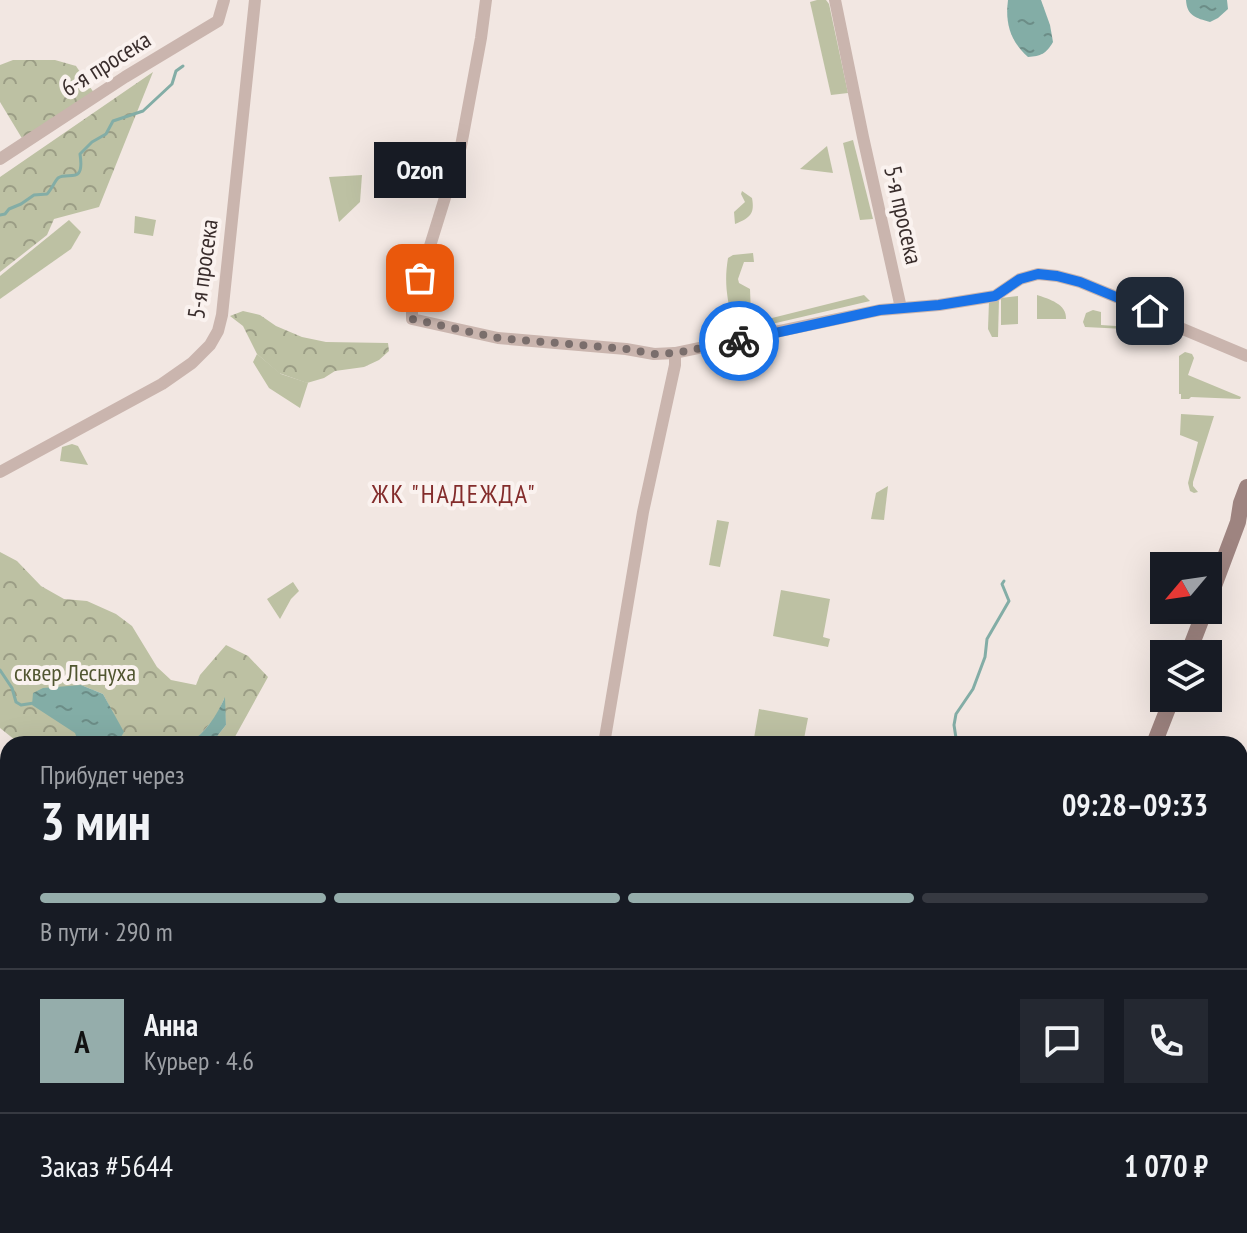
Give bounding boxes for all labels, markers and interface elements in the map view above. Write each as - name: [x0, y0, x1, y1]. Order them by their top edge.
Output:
- street label: 6-я просека: [55, 24, 156, 103]
- callout: Ozon: [374, 142, 466, 198]
- text: Ozon: [396, 153, 444, 186]
- street label: 5-я просека: [877, 163, 930, 267]
- street label: 5-я просека: [180, 217, 225, 321]
- pin: [386, 244, 454, 312]
- icon: bag: [398, 256, 442, 300]
- pin: [1116, 277, 1184, 345]
- icon: home: [1128, 289, 1172, 333]
- courier: [699, 301, 779, 381]
- icon: bike: [717, 319, 761, 363]
- district label: ЖК "НАДЕЖДА": [370, 477, 537, 510]
- north arrow: [1150, 552, 1222, 624]
- map controls: [1150, 552, 1222, 712]
- button: layers: [1150, 640, 1222, 712]
- park label: сквер Леснуха: [14, 657, 136, 688]
- text: Прибудет через: [40, 758, 184, 791]
- text: 09:28–09:33: [1062, 785, 1208, 824]
- text: 3 мин: [40, 787, 151, 854]
- text: В пути · 290 m: [40, 915, 173, 948]
- button: chat: [1020, 999, 1104, 1083]
- button: phone: [1124, 999, 1208, 1083]
- text: Анна: [144, 1005, 198, 1044]
- text: А: [74, 1022, 90, 1061]
- text: Курьер · 4.6: [144, 1044, 254, 1077]
- text: Заказ #5644: [40, 1146, 173, 1185]
- text: 1 070 ₽: [1124, 1146, 1208, 1185]

